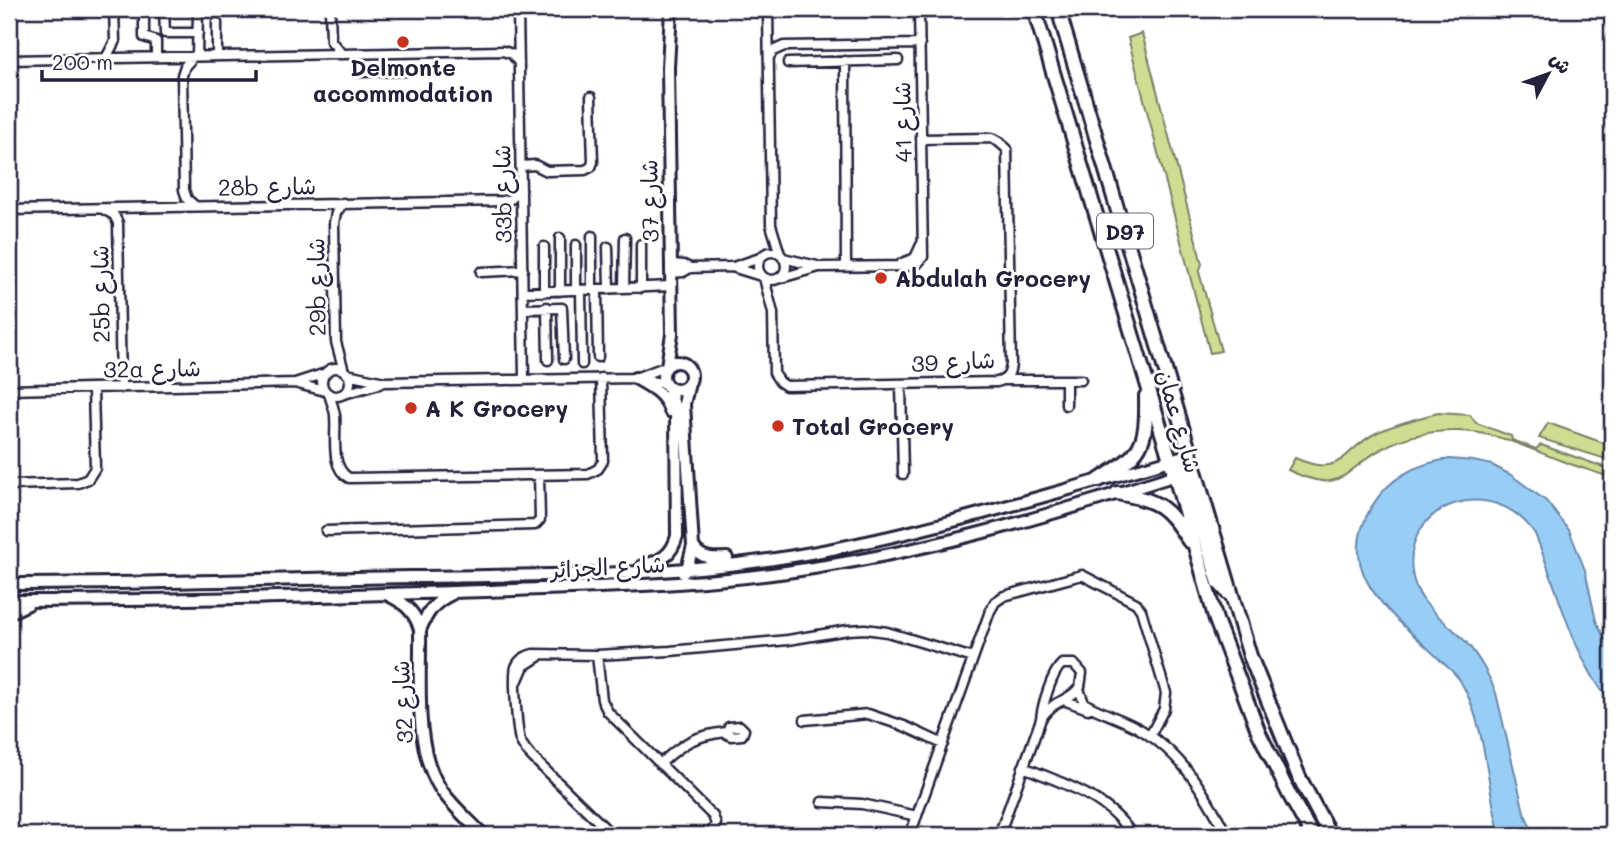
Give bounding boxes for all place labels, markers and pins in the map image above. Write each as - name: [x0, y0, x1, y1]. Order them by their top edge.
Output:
- marker: Delmonte accommodation: [395, 34, 411, 50]
- place label: Delmonte accommodation: [313, 52, 493, 108]
- place label: Abdulah Grocery: [895, 263, 1091, 293]
- marker: Abdulah Grocery: [873, 270, 889, 286]
- place label: A K Grocery: [425, 393, 568, 423]
- marker: A K Grocery: [403, 400, 419, 416]
- place label: Total Grocery: [792, 411, 954, 441]
- marker: Total Grocery: [770, 418, 786, 434]

